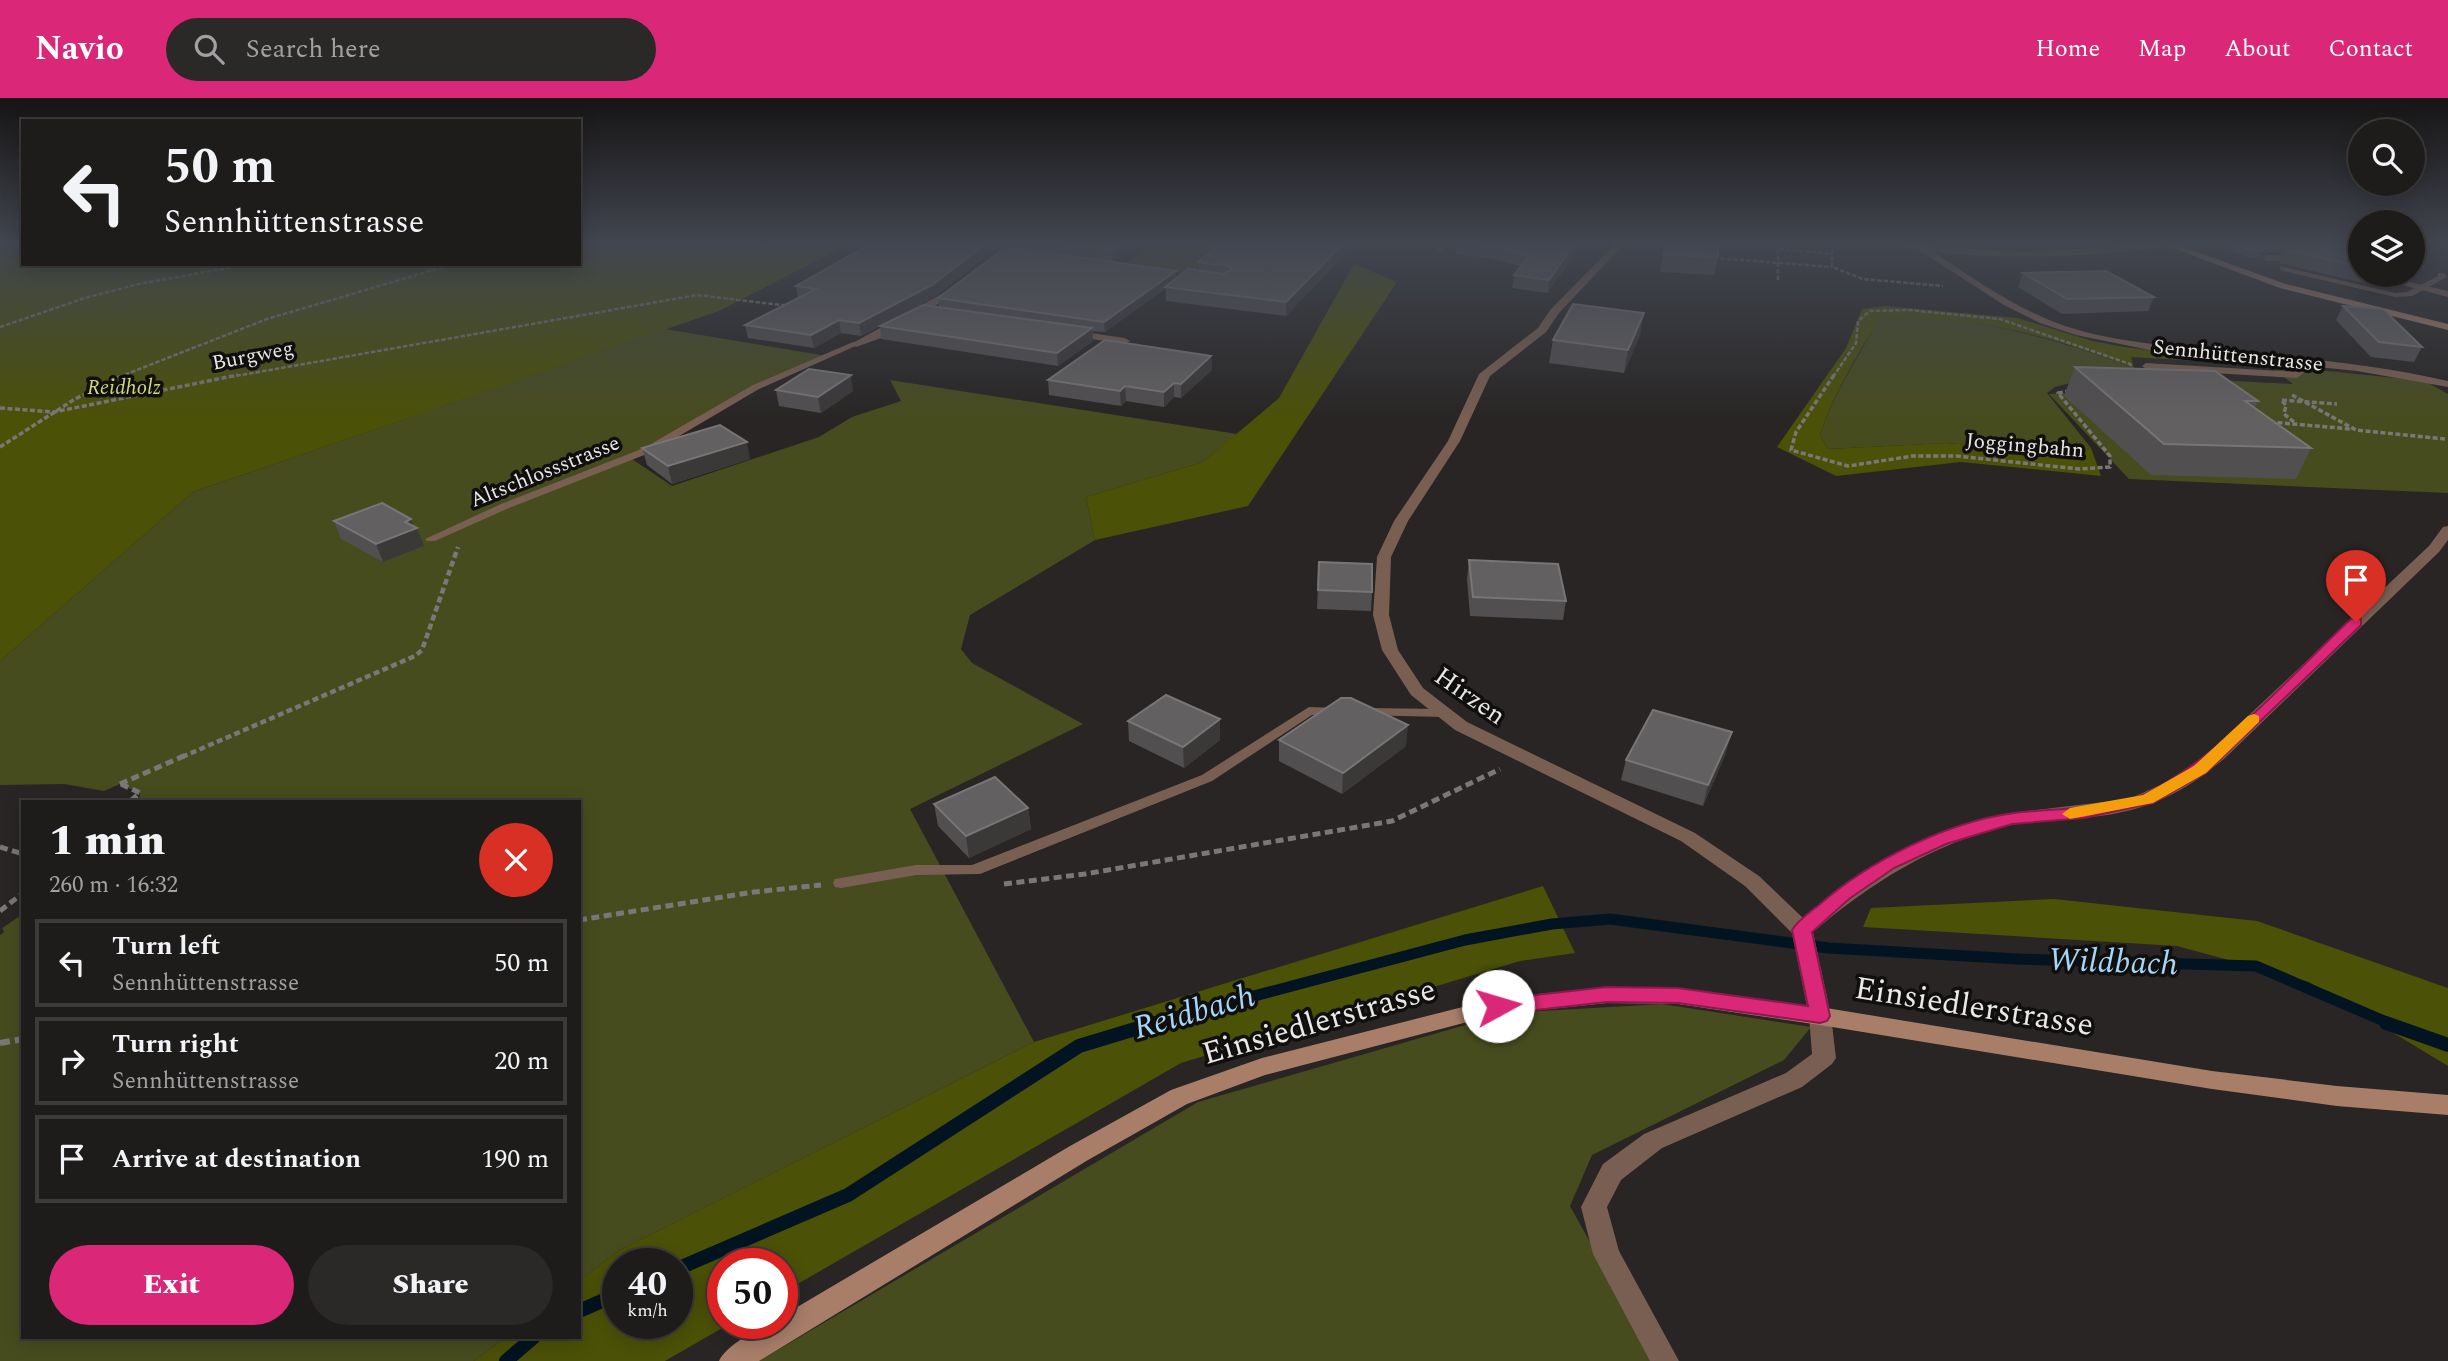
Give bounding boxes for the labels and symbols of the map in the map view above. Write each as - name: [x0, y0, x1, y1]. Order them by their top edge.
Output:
- street label: Sennhüttenstrasse: [2151, 331, 2325, 381]
- street label: Burgweg: [209, 332, 297, 380]
- park label: Reidholz: [87, 372, 161, 404]
- street label: Joggingbahn: [1965, 425, 2085, 467]
- street label: Altschlossstrasse: [465, 427, 625, 517]
- pin: [2326, 550, 2386, 622]
- street label: Hirzen: [1426, 657, 1514, 735]
- water label: Wildbach: [2047, 935, 2179, 989]
- street label: Einsiedlerstrasse: [1851, 964, 2097, 1050]
- street label: Einsiedlerstrasse: [1196, 965, 1442, 1079]
- position arrow: [1461, 969, 1535, 1043]
- water label: Reidbach: [1127, 971, 1261, 1053]
- speed limit sign: 50: [707, 1248, 798, 1339]

